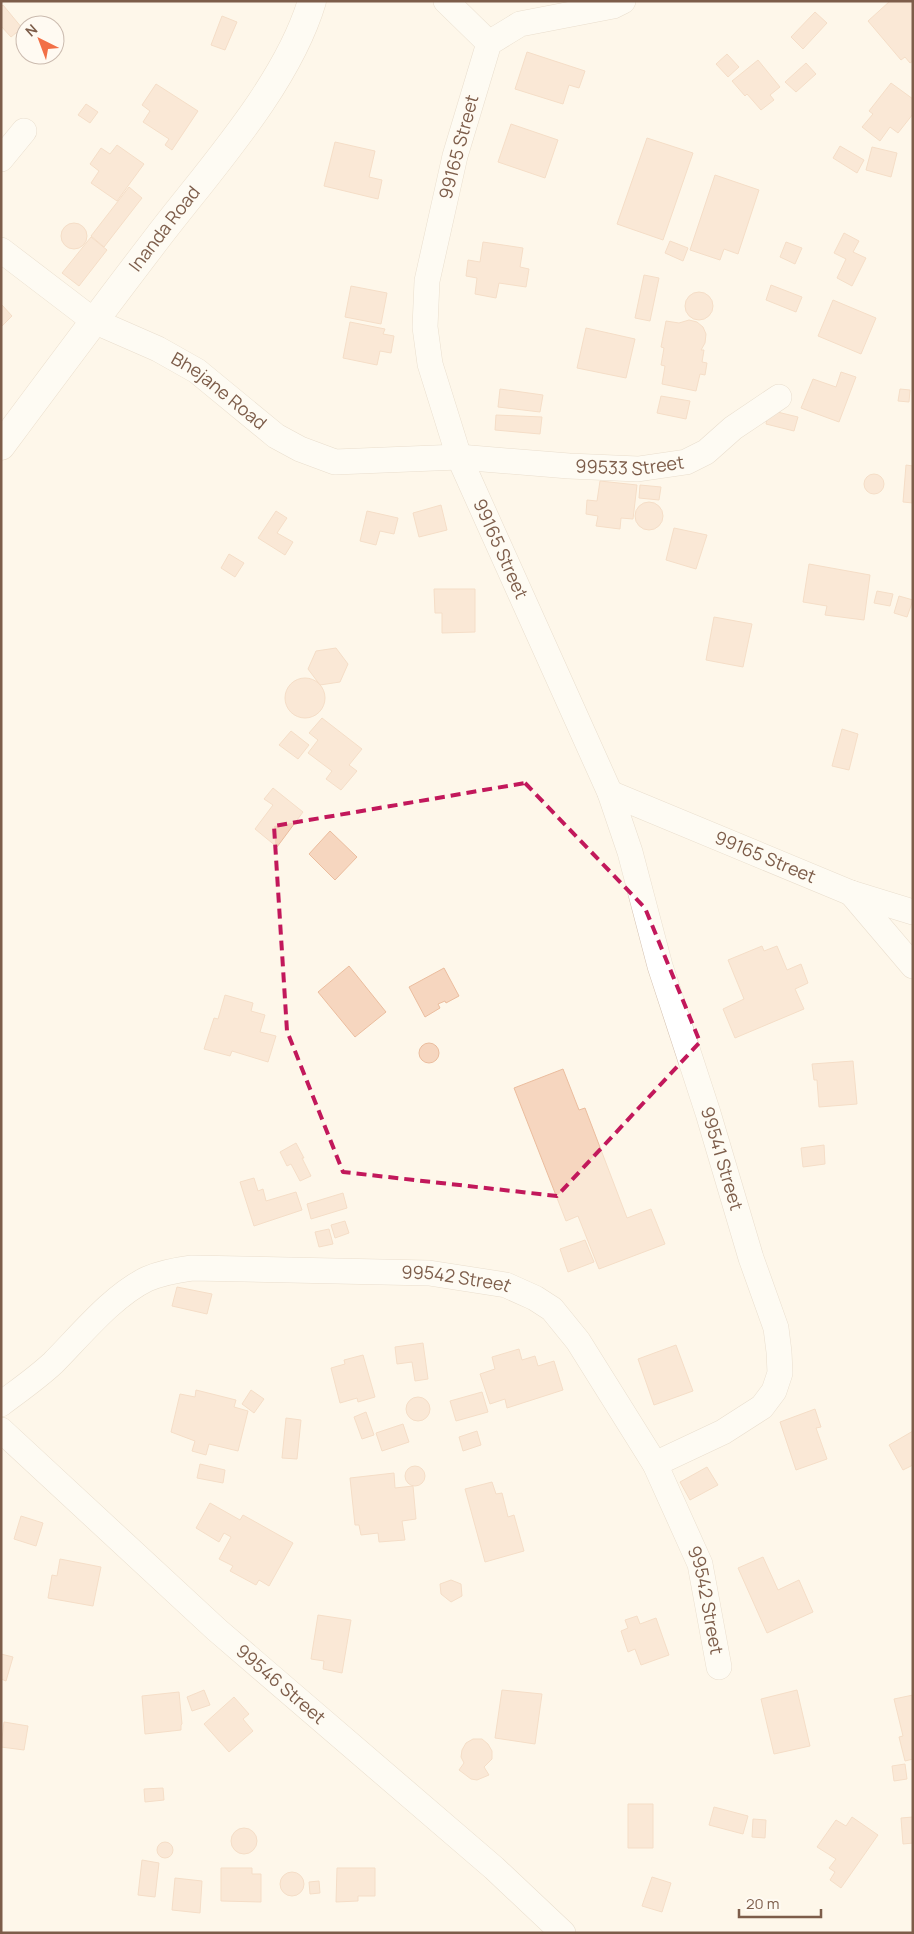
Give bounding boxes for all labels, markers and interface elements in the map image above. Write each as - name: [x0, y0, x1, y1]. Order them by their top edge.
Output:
- north arrow: [15, 15, 65, 65]
- text: N: [21, 20, 41, 40]
- street label: 99165 Street: [433, 92, 484, 202]
- street label: Inanda Road: [123, 180, 205, 276]
- street label: Bhejane Road: [167, 346, 272, 434]
- street label: 99533 Street: [575, 449, 686, 480]
- street label: 99165 Street: [468, 495, 534, 603]
- street label: 99165 Street: [711, 825, 820, 888]
- street label: 99541 Street: [696, 1103, 749, 1213]
- street label: 99542 Street: [401, 1259, 516, 1297]
- street label: 99542 Street: [682, 1542, 729, 1656]
- street label: 99546 Street: [231, 1638, 331, 1729]
- scale bar: [739, 1886, 822, 1918]
- text: 20 m: [746, 1893, 779, 1914]

